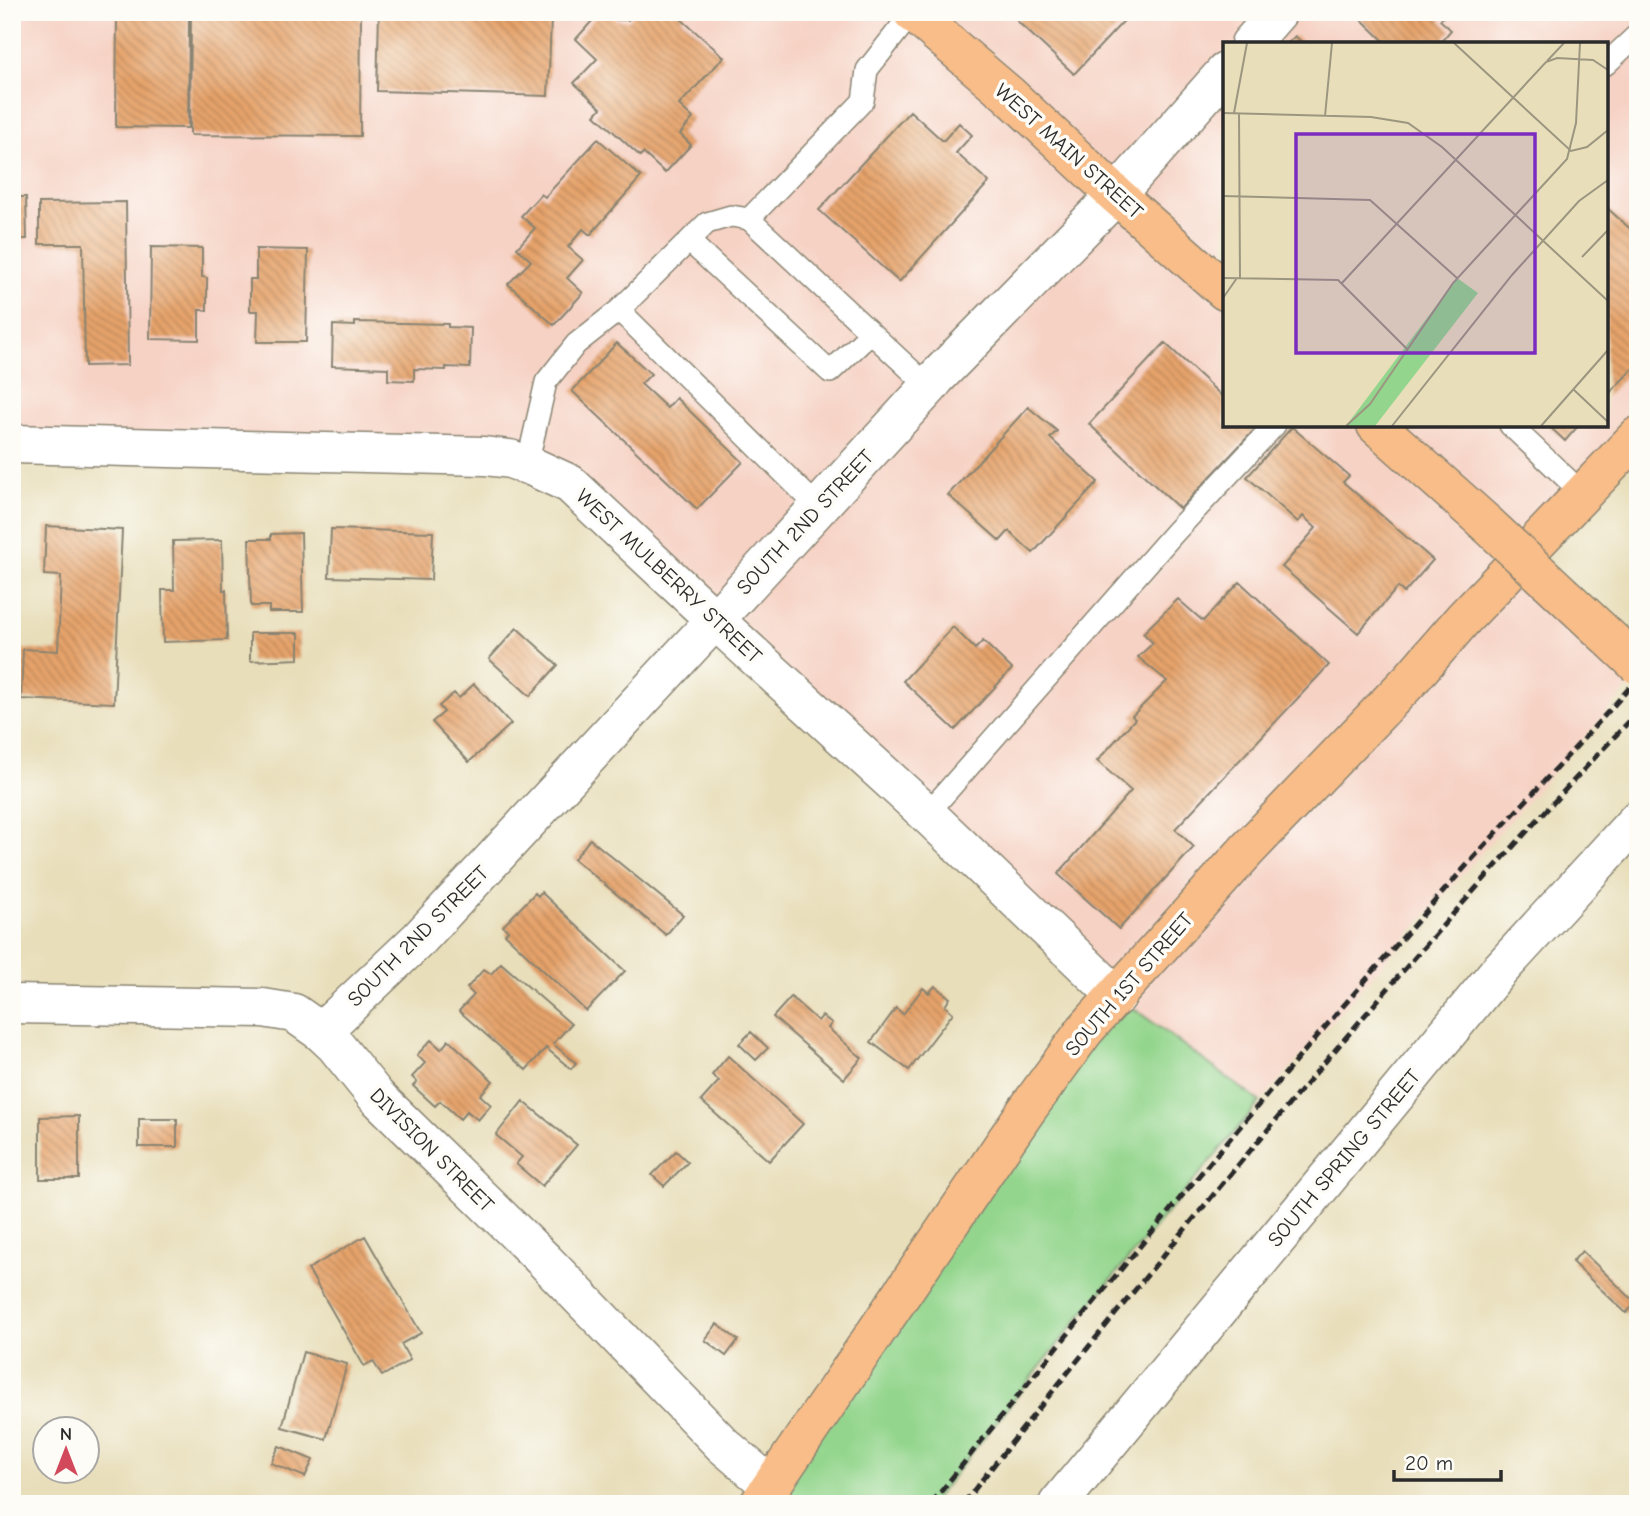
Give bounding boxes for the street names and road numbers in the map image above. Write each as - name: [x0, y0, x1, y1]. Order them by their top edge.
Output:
- street label: WEST MAIN STREET: [990, 78, 1148, 224]
- street label: SOUTH 2ND STREET: [732, 445, 878, 599]
- street label: WEST MULBERRY STREET: [571, 484, 767, 668]
- street label: SOUTH 2ND STREET: [343, 861, 493, 1011]
- street label: SOUTH 1ST STREET: [1060, 907, 1198, 1061]
- street label: SOUTH SPRING STREET: [1263, 1064, 1425, 1252]
- street label: DIVISION STREET: [365, 1083, 499, 1217]

